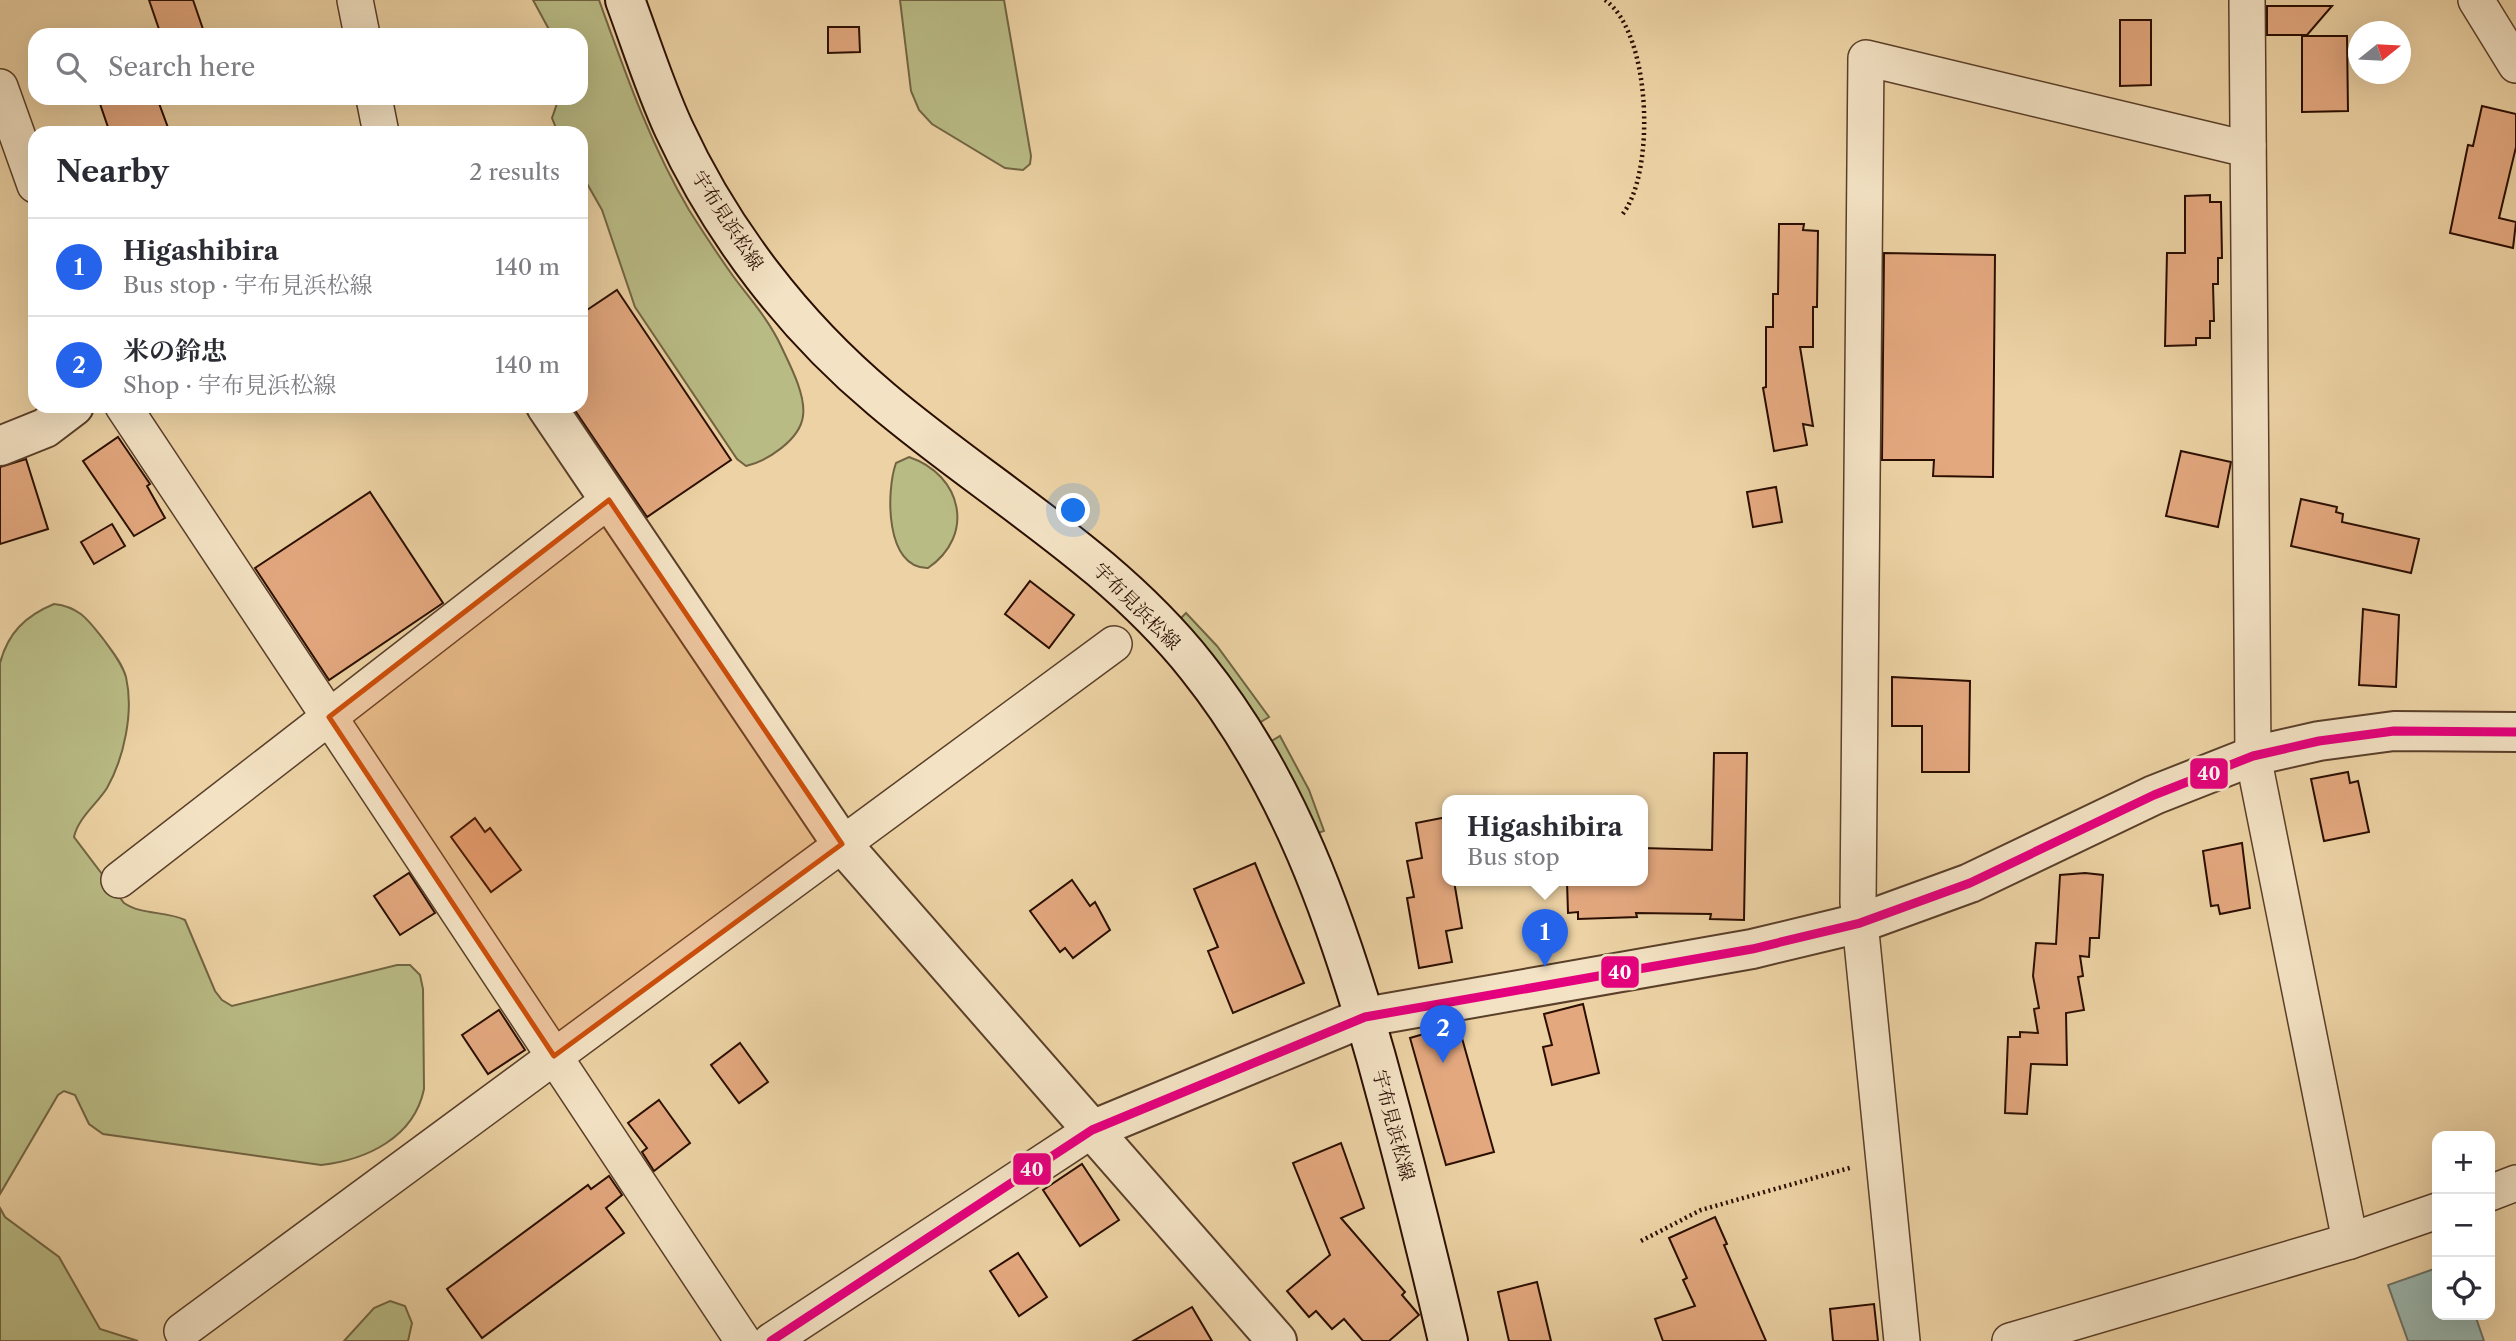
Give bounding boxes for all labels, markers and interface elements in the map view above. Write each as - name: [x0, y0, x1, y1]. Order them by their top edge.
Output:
- north arrow: [2348, 21, 2411, 84]
- search box: [28, 28, 588, 105]
- icon: search: [52, 48, 90, 86]
- text: Search here: [108, 51, 255, 83]
- text: Nearby: [56, 153, 169, 190]
- text: 2 results: [469, 158, 560, 186]
- street label: 宇布見浜松線: [687, 166, 768, 274]
- text: Higashibira: [123, 235, 279, 267]
- text: 1: [74, 253, 84, 281]
- text: 140 m: [495, 253, 560, 281]
- text: Bus stop · 宇布見浜松線: [123, 271, 372, 299]
- text: 米の鈴忠: [123, 335, 227, 367]
- text: 2: [72, 351, 86, 379]
- text: 140 m: [495, 351, 560, 379]
- text: Shop · 宇布見浜松線: [123, 371, 336, 399]
- your location: [1056, 493, 1090, 527]
- street label: 宇布見浜松線: [1088, 558, 1185, 655]
- line badge: 40: [2189, 757, 2229, 790]
- text: 40: [2197, 762, 2221, 785]
- popup: [1442, 795, 1648, 886]
- text: Higashibira: [1467, 811, 1623, 843]
- text: Bus stop: [1467, 843, 1560, 871]
- pin: 1: [1522, 909, 1568, 967]
- line badge: 40: [1600, 955, 1640, 989]
- text: 40: [1608, 961, 1632, 984]
- pin: 2: [1420, 1005, 1466, 1063]
- street label: 宇布見浜松線: [1368, 1067, 1419, 1183]
- map controls: [2432, 1131, 2495, 1320]
- button: +: [2432, 1131, 2495, 1194]
- line badge: 40: [1012, 1152, 1052, 1186]
- text: 40: [1020, 1158, 1044, 1181]
- button: −: [2432, 1194, 2495, 1257]
- button: locate: [2432, 1257, 2495, 1320]

